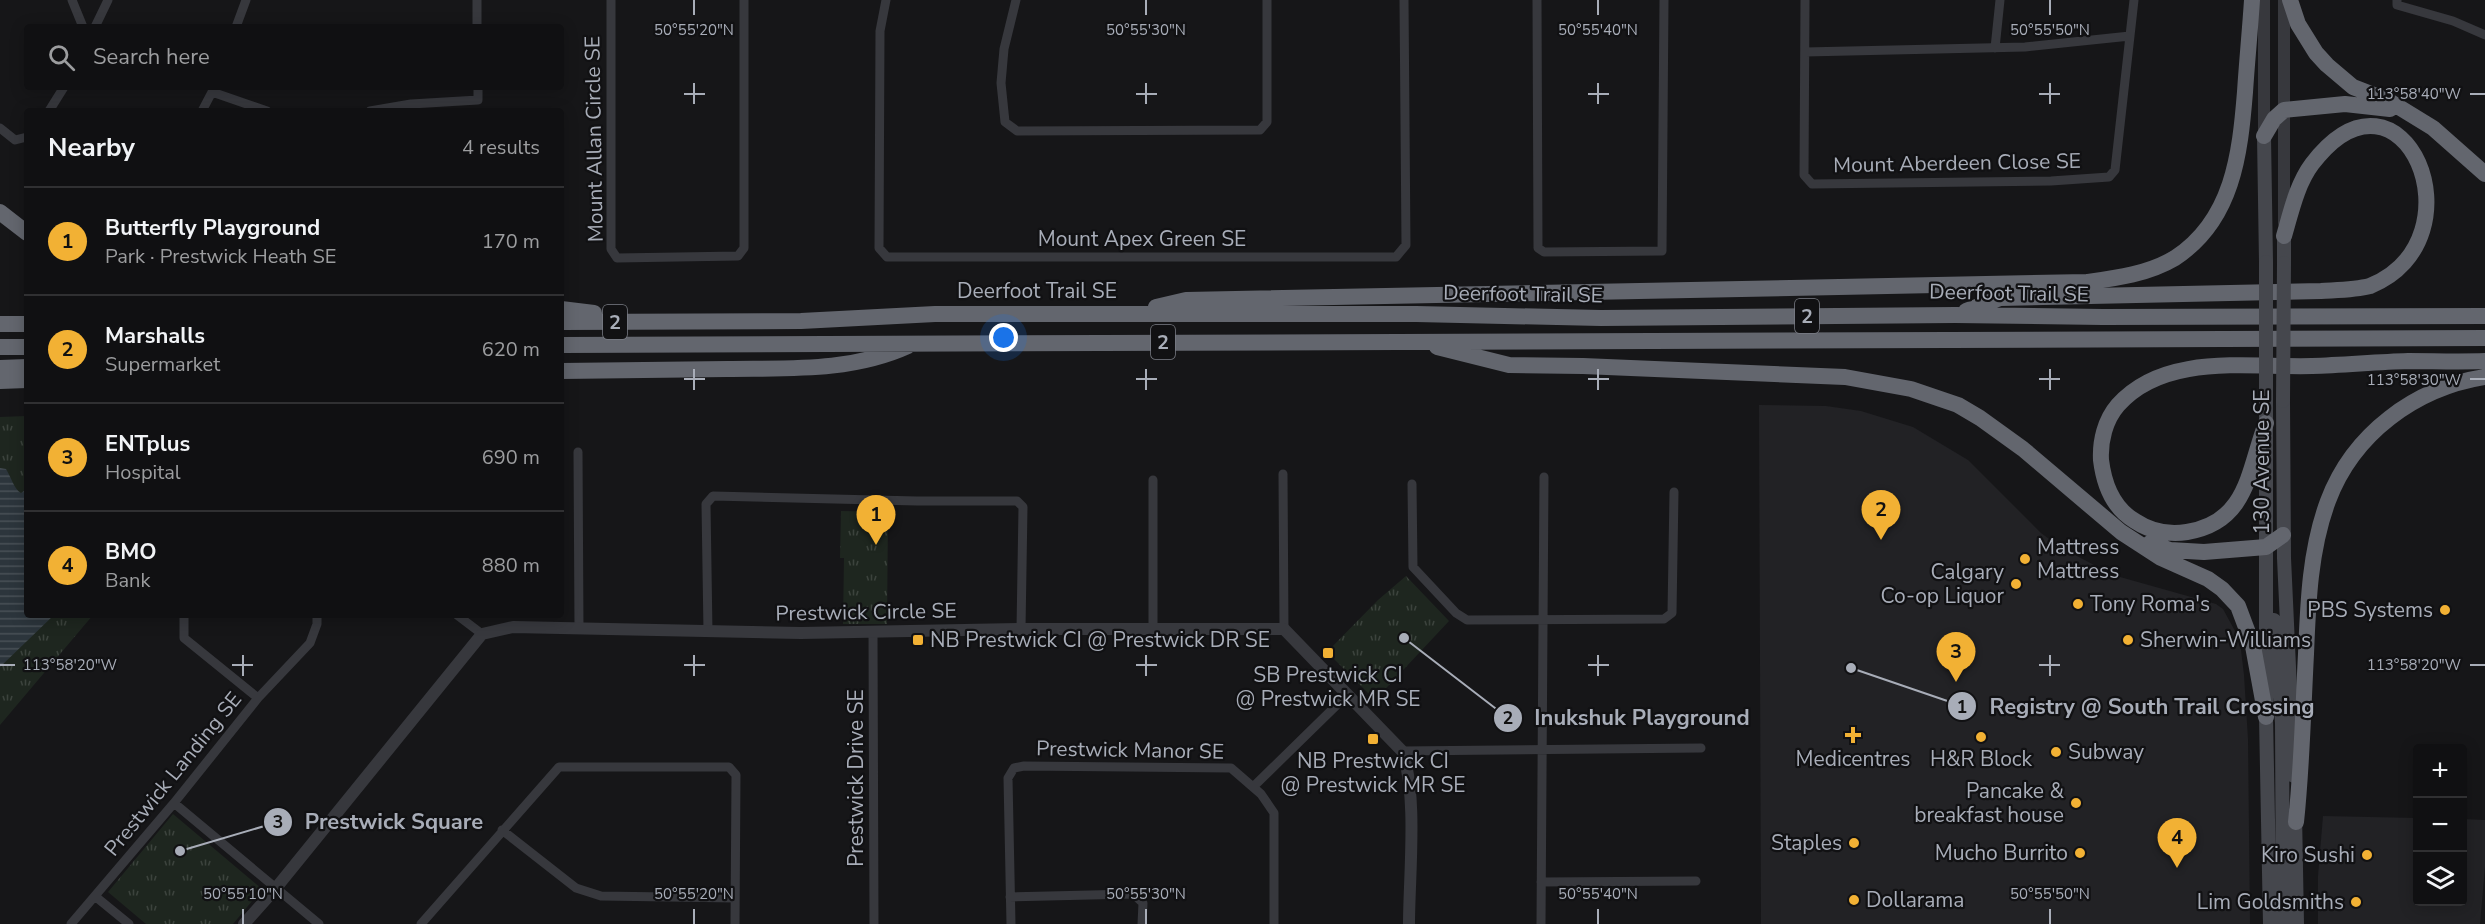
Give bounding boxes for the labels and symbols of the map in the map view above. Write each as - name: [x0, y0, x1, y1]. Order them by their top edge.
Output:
- text: 50°55'20"N: [654, 20, 734, 40]
- text: 50°55'30"N: [1106, 20, 1186, 40]
- text: 50°55'40"N: [1558, 20, 1638, 40]
- text: 50°55'50"N: [2010, 20, 2090, 40]
- street label: Mount Allan Circle SE: [578, 36, 610, 242]
- text: 113°58'40"W: [2367, 84, 2462, 104]
- street label: Mount Aberdeen Close SE: [1833, 147, 2081, 179]
- street label: Mount Apex Green SE: [1038, 225, 1246, 253]
- street label: Deerfoot Trail SE: [957, 277, 1117, 305]
- street label: Deerfoot Trail SE: [1929, 278, 2089, 308]
- street label: Deerfoot Trail SE: [1443, 279, 1603, 309]
- road number: 2: [1795, 299, 1819, 333]
- road number: 2: [603, 305, 627, 339]
- your location: [989, 323, 1018, 352]
- road number: 2: [1151, 325, 1175, 359]
- text: 113°58'30"W: [2367, 370, 2462, 390]
- street label: 130 Avenue SE: [2248, 389, 2276, 535]
- pin: 2: [1862, 490, 1900, 540]
- pin: 1: [856, 496, 896, 545]
- place label: Mattress Mattress: [2037, 533, 2119, 585]
- marker: Mattress Mattress: [2018, 552, 2032, 566]
- place label: Calgary Co-op Liquor: [1881, 558, 2004, 610]
- marker: Calgary Co-op Liquor: [2009, 577, 2023, 591]
- place label: Tony Roma's: [2090, 590, 2210, 618]
- street label: Prestwick Circle SE: [775, 596, 957, 628]
- place label: PBS Systems: [2307, 596, 2433, 624]
- marker: Tony Roma's: [2071, 597, 2085, 611]
- marker: PBS Systems: [2438, 603, 2452, 617]
- place label: NB Prestwick CI @ Prestwick DR SE: [930, 626, 1270, 654]
- place label: Sherwin-Williams: [2140, 626, 2311, 654]
- pin: 3: [1936, 632, 1976, 682]
- marker: NB Prestwick CI @ Prestwick DR SE: [911, 633, 925, 647]
- marker: Sherwin-Williams: [2121, 633, 2135, 647]
- marker: SB Prestwick CI @ Prestwick MR SE: [1321, 646, 1335, 660]
- text: 113°58'20"W: [23, 655, 118, 675]
- text: 113°58'20"W: [2367, 655, 2462, 675]
- place label: SB Prestwick CI @ Prestwick MR SE: [1235, 661, 1421, 713]
- street label: Prestwick Landing SE: [98, 686, 248, 862]
- callout: Registry @ South Trail Crossing: [1947, 686, 2326, 726]
- street label: Prestwick Drive SE: [842, 689, 870, 867]
- text: Registry @ South Trail Crossing: [1989, 692, 2315, 722]
- text: 1: [1957, 695, 1967, 719]
- callout: Inukshuk Playground: [1493, 698, 1762, 738]
- text: Inukshuk Playground: [1534, 703, 1750, 733]
- text: 2: [1503, 706, 1513, 730]
- marker: Medicentres: [1844, 726, 1862, 744]
- marker: H&R Block: [1974, 730, 1988, 744]
- marker: NB Prestwick CI @ Prestwick MR SE: [1366, 732, 1380, 746]
- street label: Prestwick Manor SE: [1036, 734, 1224, 766]
- place label: Subway: [2068, 738, 2144, 766]
- place label: Medicentres: [1796, 745, 1910, 773]
- place label: H&R Block: [1930, 745, 2033, 773]
- marker: Subway: [2049, 745, 2063, 759]
- place label: NB Prestwick CI @ Prestwick MR SE: [1280, 747, 1466, 799]
- place label: Pancake & breakfast house: [1914, 777, 2064, 829]
- marker: Pancake & breakfast house: [2069, 796, 2083, 810]
- callout: Prestwick Square: [263, 802, 495, 842]
- text: Prestwick Square: [305, 807, 483, 837]
- text: 3: [273, 810, 283, 834]
- pin: 4: [2158, 818, 2196, 868]
- place label: Staples: [1771, 829, 1842, 857]
- marker: Staples: [1847, 836, 1861, 850]
- place label: Mucho Burrito: [1935, 839, 2068, 867]
- place label: Kiro Sushi: [2261, 841, 2355, 869]
- marker: Mucho Burrito: [2073, 846, 2087, 860]
- marker: Kiro Sushi: [2360, 848, 2374, 862]
- text: 50°55'10"N: [203, 884, 283, 904]
- text: 50°55'20"N: [654, 884, 734, 904]
- text: 50°55'30"N: [1106, 884, 1186, 904]
- text: 50°55'40"N: [1558, 884, 1638, 904]
- text: 50°55'50"N: [2010, 884, 2090, 904]
- place label: Dollarama: [1866, 886, 1964, 914]
- place label: Lim Goldsmiths: [2197, 888, 2344, 916]
- marker: Dollarama: [1847, 893, 1861, 907]
- marker: Lim Goldsmiths: [2349, 895, 2363, 909]

